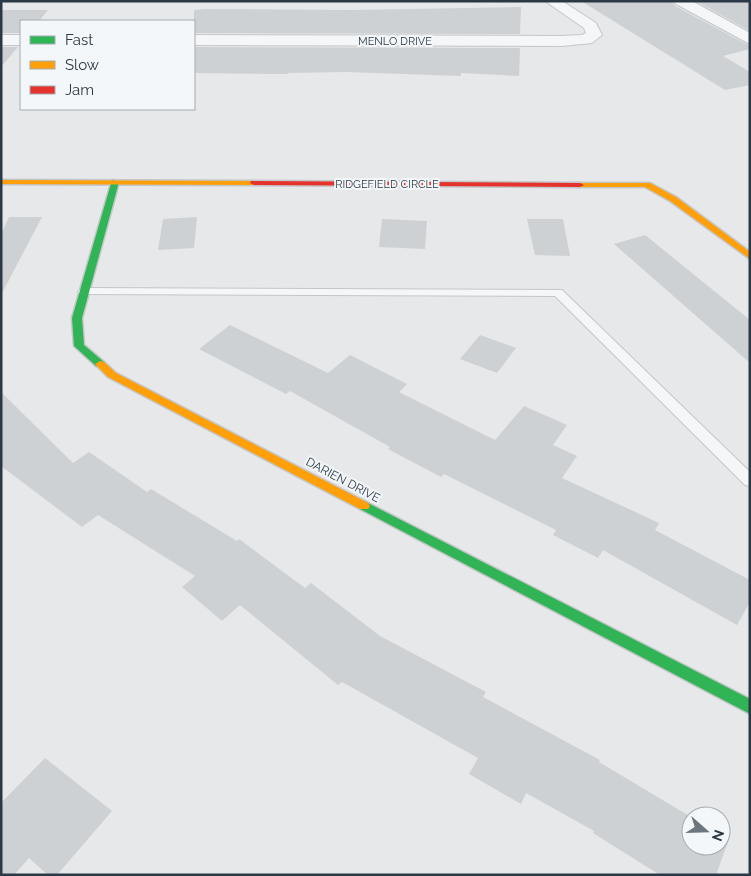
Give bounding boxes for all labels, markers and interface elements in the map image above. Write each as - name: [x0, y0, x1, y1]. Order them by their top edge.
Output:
- legend: [20, 20, 195, 110]
- text: Fast: [65, 31, 93, 49]
- street label: MENLO DRIVE: [358, 35, 432, 48]
- text: Slow: [65, 56, 99, 74]
- text: Jam: [65, 81, 94, 99]
- street label: RIDGEFIELD CIRCLE: [335, 178, 439, 191]
- street label: DARIEN DRIVE: [304, 455, 382, 505]
- north arrow: [681, 806, 731, 856]
- text: N: [709, 828, 728, 843]

